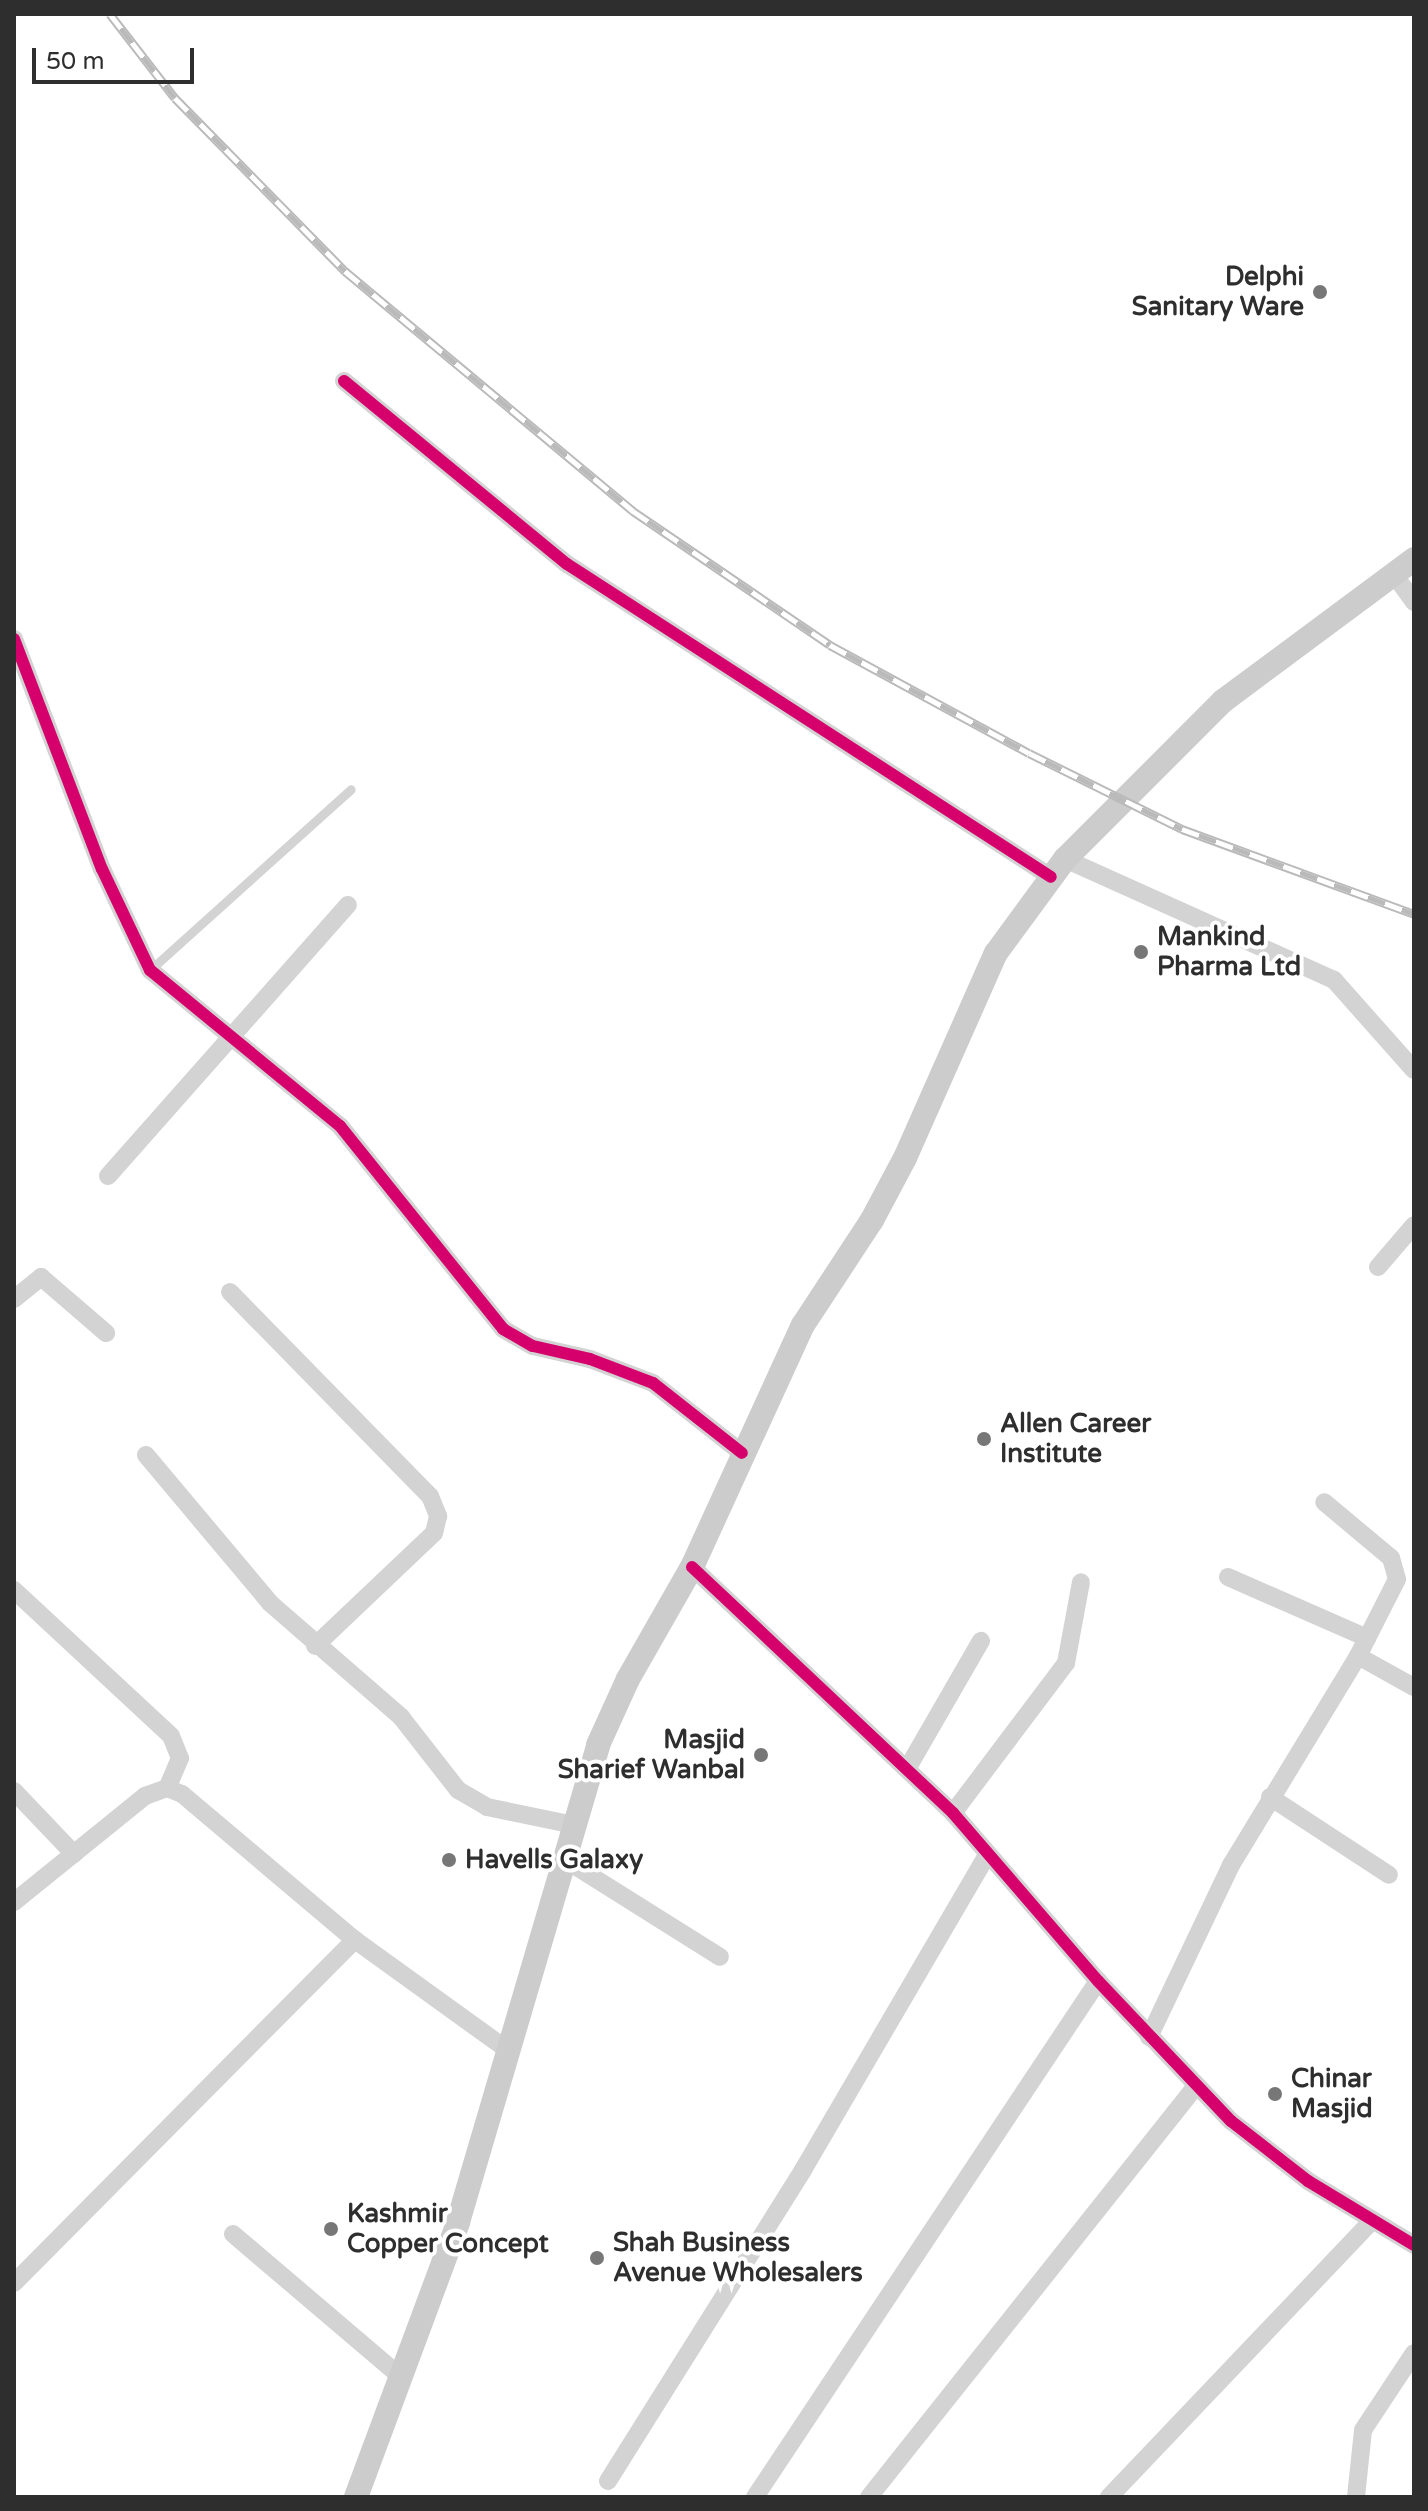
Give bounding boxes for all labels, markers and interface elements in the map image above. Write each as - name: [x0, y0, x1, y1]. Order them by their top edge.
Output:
- scale bar: [36, 32, 198, 82]
- text: 50 m: [46, 47, 104, 76]
- place label: Delphi Sanitary Ware: [1132, 261, 1304, 322]
- marker: Delphi Sanitary Ware: [1311, 283, 1329, 301]
- place label: Mankind Pharma Ltd: [1157, 921, 1301, 982]
- marker: Mankind Pharma Ltd: [1132, 943, 1150, 961]
- place label: Allen Career Institute: [1000, 1408, 1151, 1470]
- marker: Allen Career Institute: [975, 1430, 993, 1448]
- place label: Masjid Sharief Wanbal: [558, 1724, 745, 1786]
- marker: Masjid Sharief Wanbal: [752, 1746, 770, 1764]
- place label: Havells Galaxy: [465, 1844, 643, 1876]
- marker: Havells Galaxy: [440, 1851, 458, 1869]
- place label: Chinar Masjid: [1291, 2063, 1373, 2124]
- marker: Chinar Masjid: [1266, 2085, 1284, 2103]
- place label: Kashmir Copper Concept: [347, 2198, 549, 2260]
- marker: Kashmir Copper Concept: [322, 2220, 340, 2238]
- place label: Shah Business Avenue Wholesalers: [613, 2227, 863, 2288]
- marker: Shah Business Avenue Wholesalers: [588, 2249, 606, 2267]

